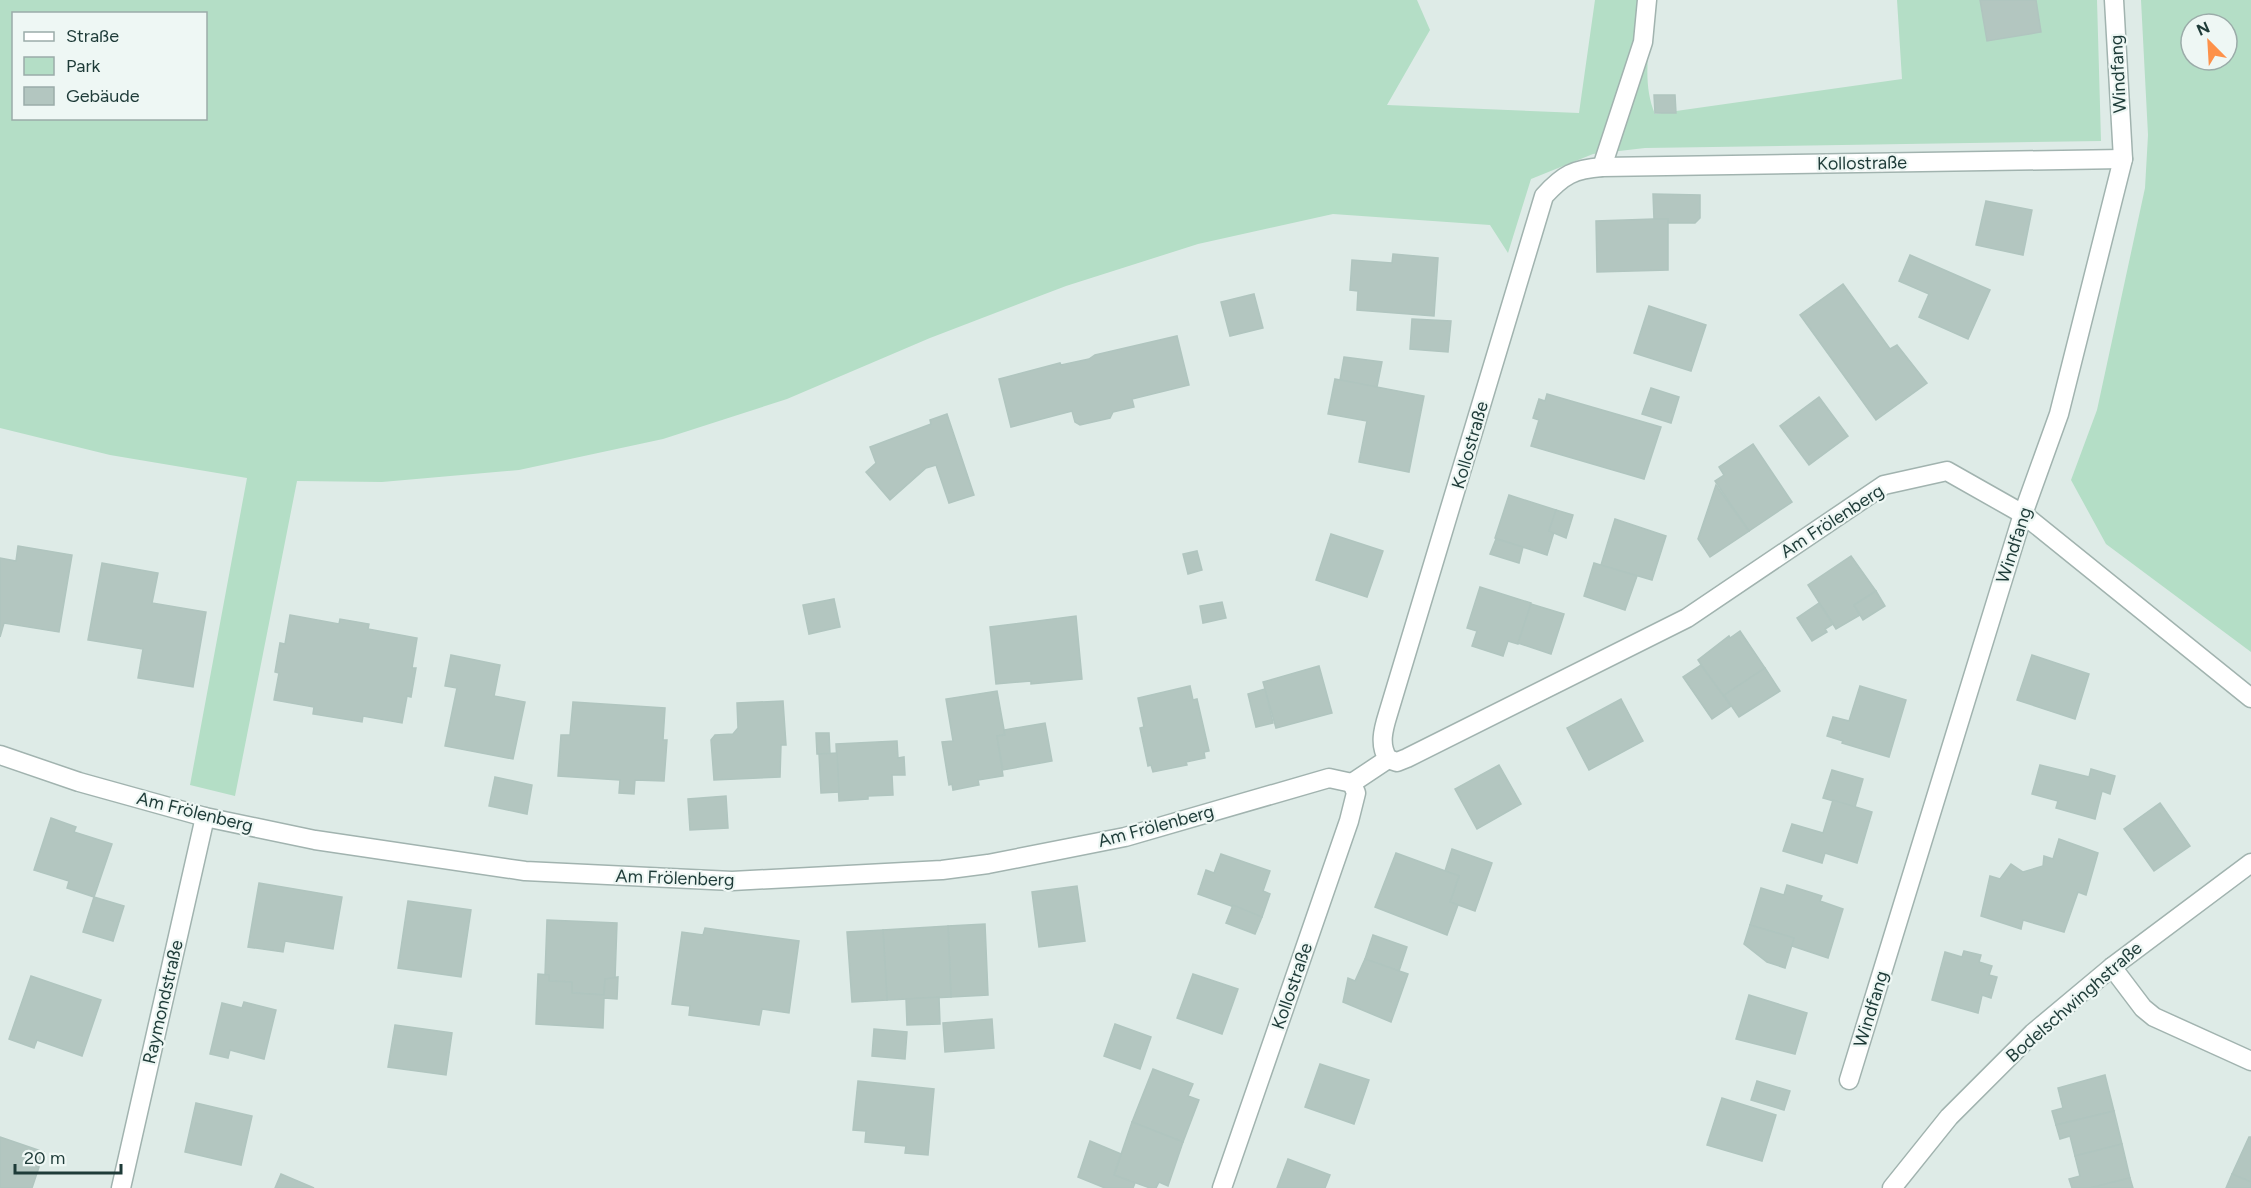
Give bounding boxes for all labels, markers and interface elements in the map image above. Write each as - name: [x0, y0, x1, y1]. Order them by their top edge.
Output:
- legend: [12, 12, 207, 120]
- north arrow: [2179, 12, 2239, 72]
- text: N: [2194, 18, 2213, 40]
- text: Straße: [66, 25, 119, 47]
- street label: Windfang: [2105, 34, 2131, 114]
- text: Park: [66, 55, 101, 77]
- text: Gebäude: [66, 85, 140, 107]
- street label: Kollostraße: [1817, 151, 1907, 175]
- street label: Kollostraße: [1447, 399, 1493, 491]
- street label: Am Frölenberg: [1776, 479, 1888, 563]
- street label: Windfang: [1991, 504, 2037, 586]
- street label: Am Frölenberg: [135, 787, 255, 837]
- street label: Am Frölenberg: [1096, 800, 1216, 852]
- street label: Am Frölenberg: [615, 865, 735, 891]
- street label: Bodelschwinghstraße: [2001, 937, 2147, 1067]
- street label: Raymondstraße: [138, 938, 188, 1066]
- street label: Kollostraße: [1267, 940, 1317, 1032]
- street label: Windfang: [1849, 968, 1893, 1050]
- scale bar: [15, 1137, 122, 1175]
- text: 20 m: [24, 1147, 65, 1169]

